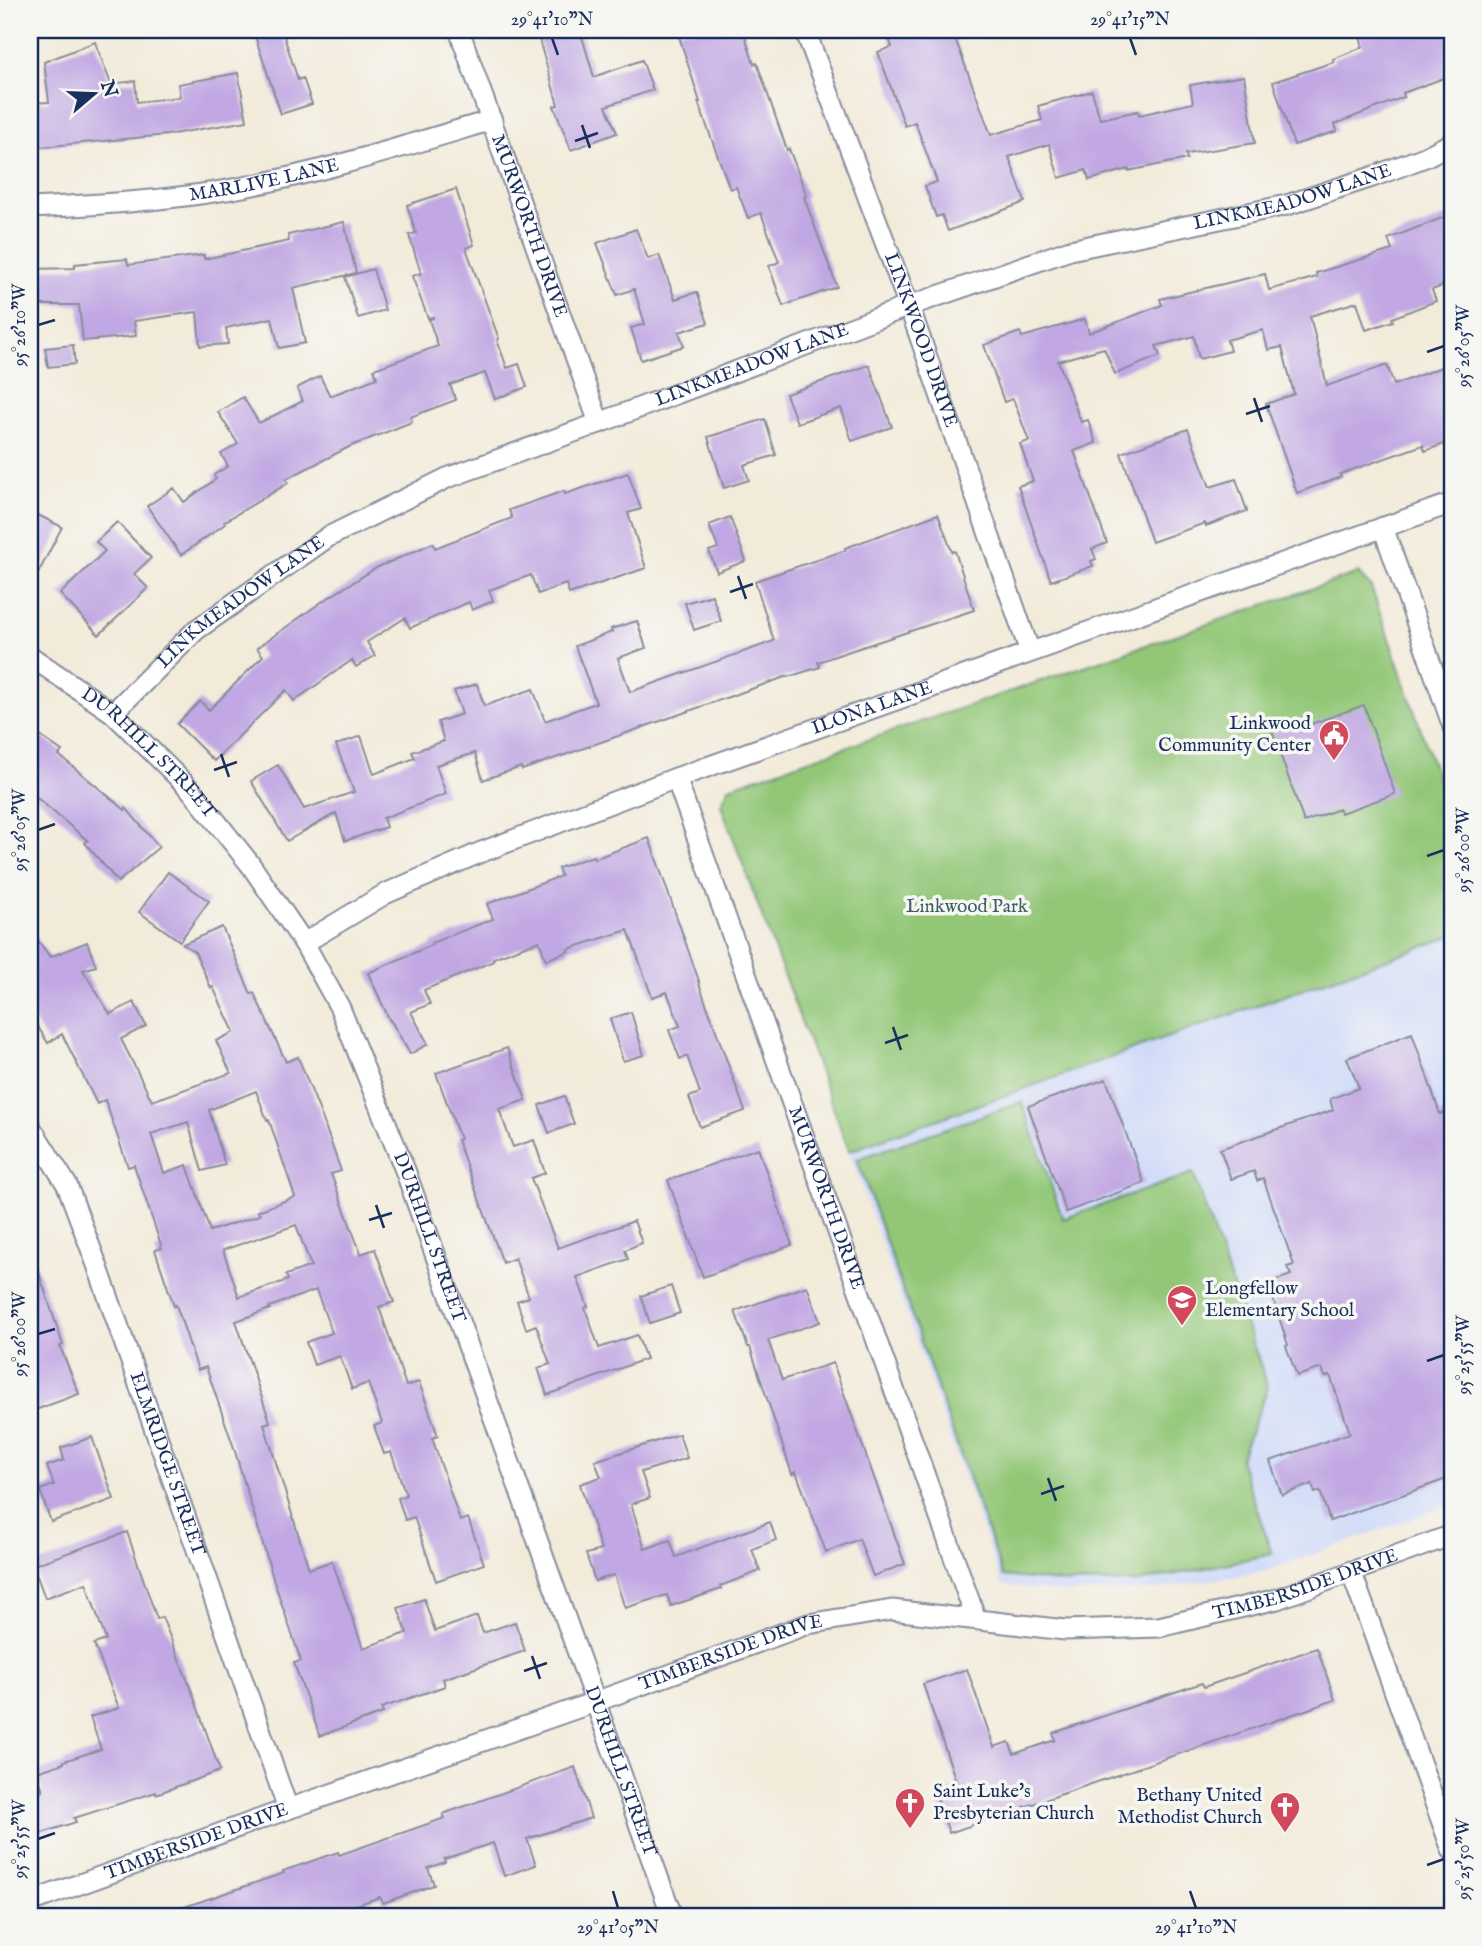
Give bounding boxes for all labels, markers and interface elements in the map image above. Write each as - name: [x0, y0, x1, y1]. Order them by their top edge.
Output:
- text: 29°41'10"N: [511, 9, 594, 32]
- text: 29°41'15"N: [1090, 9, 1171, 32]
- north arrow: [60, 60, 130, 130]
- text: N: [94, 76, 122, 101]
- street label: MURWORTH DRIVE: [485, 131, 572, 321]
- street label: MARLIVE LANE: [188, 153, 342, 208]
- street label: LINKMEADOW LANE: [1191, 159, 1395, 236]
- street label: LINKWOOD DRIVE: [878, 250, 963, 431]
- text: 95°26'10"W: [9, 283, 32, 367]
- text: 95°26'05"W: [1453, 304, 1476, 388]
- street label: LINKMEADOW LANE: [652, 318, 852, 413]
- street label: LINKMEADOW LANE: [152, 531, 330, 674]
- street label: ILONA LANE: [809, 676, 936, 741]
- street label: DURHILL STREET: [76, 683, 221, 824]
- place label: Linkwood Community Center: [1158, 712, 1312, 758]
- public building icon: Linkwood Community Center: [1317, 718, 1351, 762]
- text: 95°26'05"W: [9, 788, 32, 872]
- text: 95°26'00"W: [1453, 807, 1476, 893]
- park label: Linkwood Park: [906, 895, 1029, 919]
- street label: MURWORTH DRIVE: [782, 1103, 870, 1293]
- street label: DURHILL STREET: [387, 1149, 471, 1326]
- place label: Longfellow Elementary School: [1205, 1277, 1355, 1323]
- school or university icon: Longfellow Elementary School: [1165, 1283, 1199, 1327]
- text: 95°26'00"W: [9, 1291, 32, 1377]
- text: 95°25'55"W: [1453, 1315, 1476, 1396]
- street label: ELMRIDGE STREET: [124, 1369, 210, 1559]
- street label: TIMBERSIDE DRIVE: [1210, 1544, 1401, 1626]
- street label: TIMBERSIDE DRIVE: [636, 1610, 824, 1697]
- street label: DURHILL STREET: [579, 1683, 662, 1860]
- place label: Saint Luke's Presbyterian Church: [933, 1780, 1094, 1826]
- place label: Bethany United Methodist Church: [1118, 1784, 1263, 1830]
- church icon: Saint Luke's Presbyterian Church: [893, 1786, 927, 1830]
- church icon: Bethany United Methodist Church: [1268, 1790, 1302, 1834]
- street label: TIMBERSIDE DRIVE: [101, 1798, 292, 1886]
- text: 95°25'55"W: [9, 1799, 32, 1880]
- text: 95°25'50"W: [1453, 1817, 1476, 1901]
- text: 29°41'05"N: [577, 1917, 660, 1940]
- text: 29°41'10"N: [1155, 1917, 1238, 1940]

